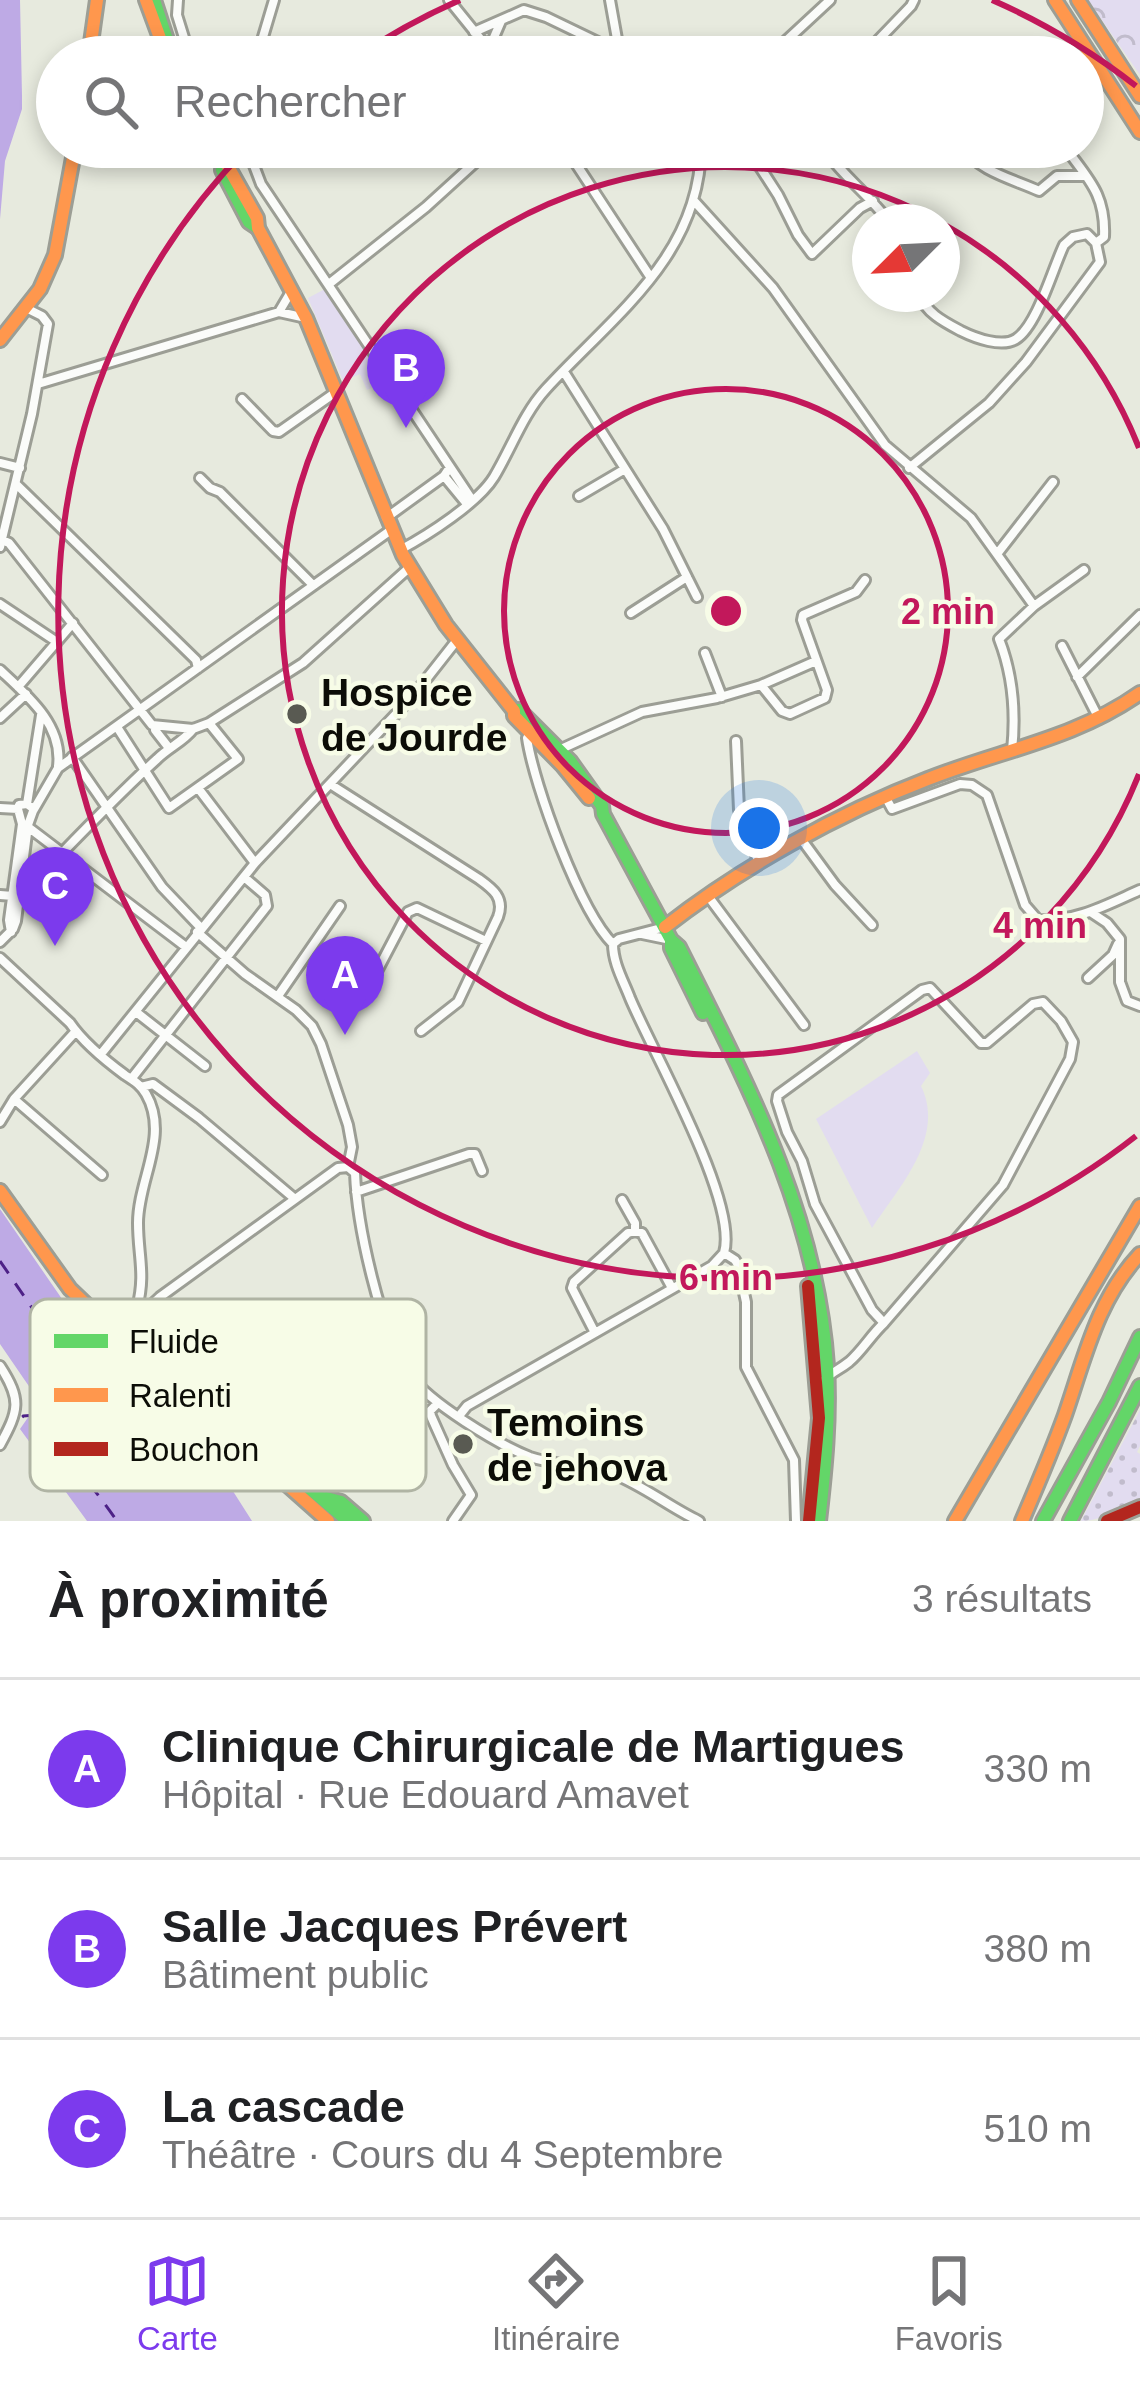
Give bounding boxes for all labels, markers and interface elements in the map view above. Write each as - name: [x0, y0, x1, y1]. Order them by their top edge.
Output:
- search box: [36, 36, 1104, 168]
- icon: search: [78, 69, 144, 135]
- text: Rechercher: [174, 76, 407, 127]
- north arrow: [852, 204, 960, 312]
- pin: B: [367, 329, 445, 428]
- centre of rings: [705, 590, 747, 632]
- text: 2 min: [901, 591, 995, 632]
- place label: Hospice de Jourde: [321, 671, 507, 759]
- marker: Hospice de Jourde: [284, 701, 310, 727]
- your location: [729, 798, 789, 858]
- pin: C: [16, 847, 94, 946]
- text: 4 min: [993, 905, 1087, 946]
- pin: A: [306, 936, 384, 1035]
- text: 6 min: [679, 1257, 773, 1298]
- legend: [30, 1299, 426, 1491]
- text: Fluide: [129, 1323, 219, 1360]
- text: Ralenti: [129, 1377, 232, 1414]
- place label: Temoins de jehova: [487, 1401, 667, 1489]
- text: Bouchon: [129, 1431, 259, 1468]
- marker: Temoins de jehova: [450, 1431, 476, 1457]
- text: À proximité: [48, 1571, 329, 1628]
- text: 3 résultats: [912, 1577, 1092, 1620]
- text: Clinique Chirurgicale de Martigues: [162, 1721, 905, 1772]
- text: A: [73, 1747, 101, 1790]
- text: 330 m: [984, 1747, 1092, 1790]
- text: Hôpital · Rue Edouard Amavet: [162, 1773, 689, 1816]
- text: Salle Jacques Prévert: [162, 1901, 627, 1952]
- text: B: [73, 1927, 101, 1970]
- text: 380 m: [984, 1927, 1092, 1970]
- text: Bâtiment public: [162, 1953, 429, 1996]
- text: La cascade: [162, 2081, 405, 2132]
- text: C: [73, 2107, 101, 2150]
- text: 510 m: [984, 2107, 1092, 2150]
- text: Théâtre · Cours du 4 Septembre: [162, 2133, 723, 2176]
- tab: Carte: [137, 2248, 218, 2358]
- tab: Itinéraire: [492, 2248, 620, 2358]
- tab: Favoris: [895, 2248, 1003, 2358]

